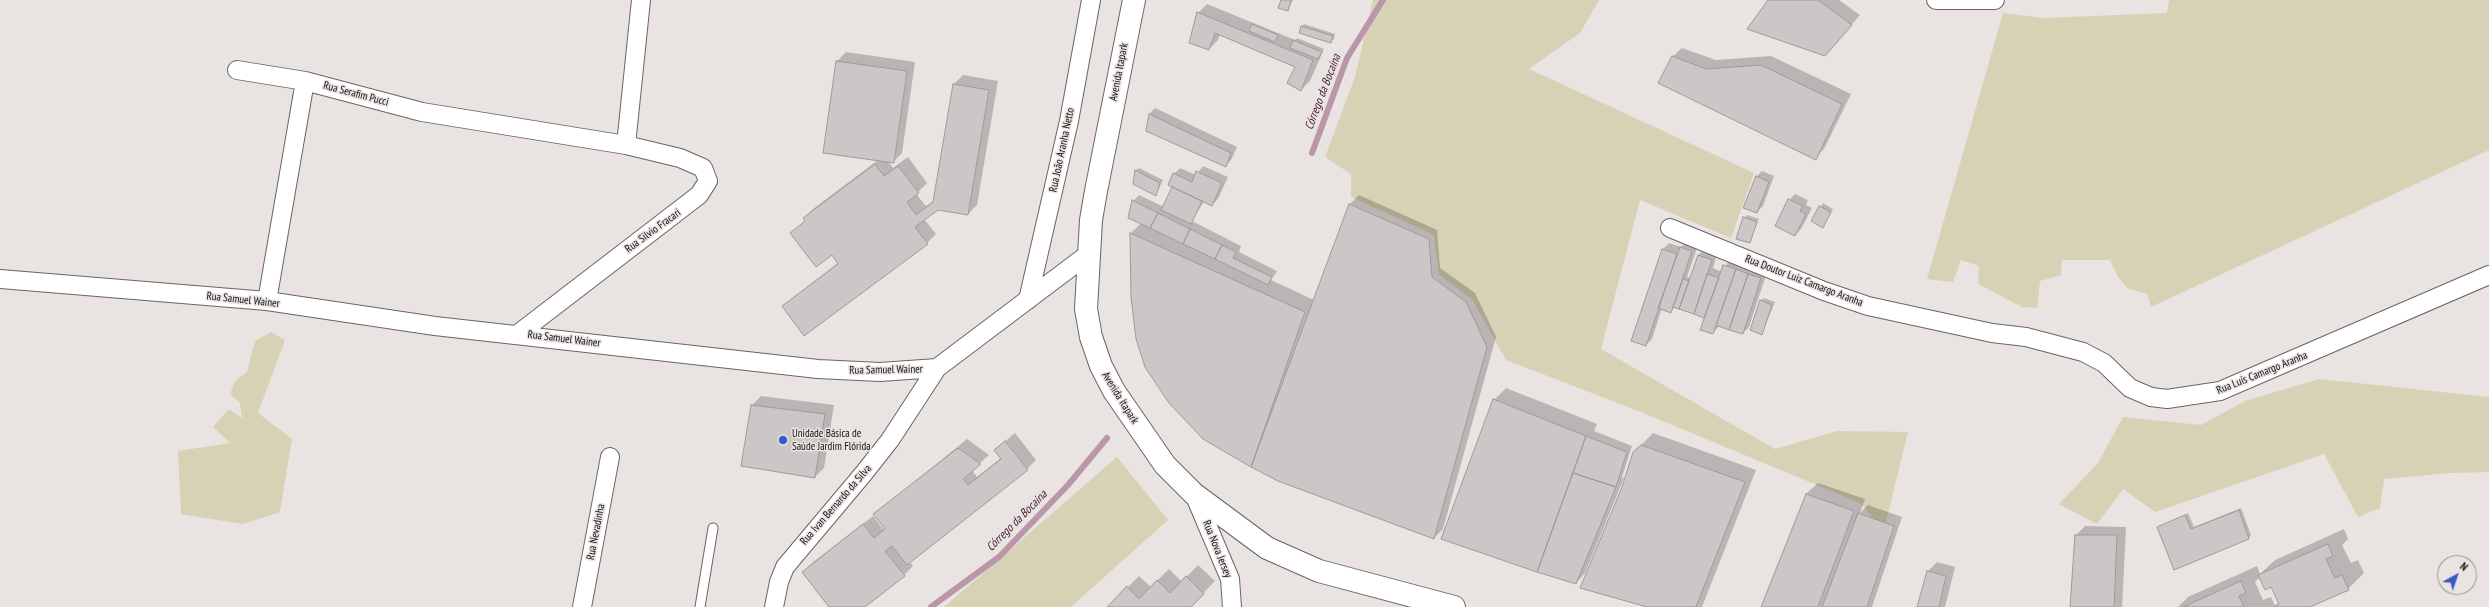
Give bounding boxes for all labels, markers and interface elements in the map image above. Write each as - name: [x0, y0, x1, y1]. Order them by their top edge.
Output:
- street label: Avenida Itapark: [1107, 42, 1131, 102]
- water label: Córrego da Bocaina: [1302, 52, 1344, 132]
- street label: Rua Serafim Pucci: [322, 79, 390, 109]
- street label: Rua João Aranha Netto: [1047, 107, 1077, 193]
- street label: Rua Silvio Fracari: [622, 206, 684, 256]
- street label: Rua Doutor Luiz Camargo Aranha: [1743, 252, 1865, 310]
- street label: Rua Samuel Wainer: [206, 290, 280, 310]
- street label: Rua Samuel Wainer: [527, 328, 601, 350]
- street label: Rua Luís Camargo Aranha: [2215, 349, 2309, 397]
- street label: Rua Samuel Wainer: [849, 363, 923, 377]
- street label: Avenida Itapark: [1099, 370, 1141, 426]
- place label: Unidade Básica de Saúde Jardim Flórida: [792, 427, 871, 453]
- marker: Unidade Básica de Saúde Jardim Flórida: [777, 434, 789, 446]
- street label: Rua Ivan Bernardo da Silva: [798, 462, 874, 548]
- water label: Córrego da Bocaina: [984, 488, 1050, 554]
- street label: Rua Nevadinha: [584, 503, 608, 561]
- street label: Rua Nova Jersey: [1199, 518, 1235, 580]
- north arrow: [2437, 555, 2477, 595]
- text: N: [2457, 559, 2471, 574]

